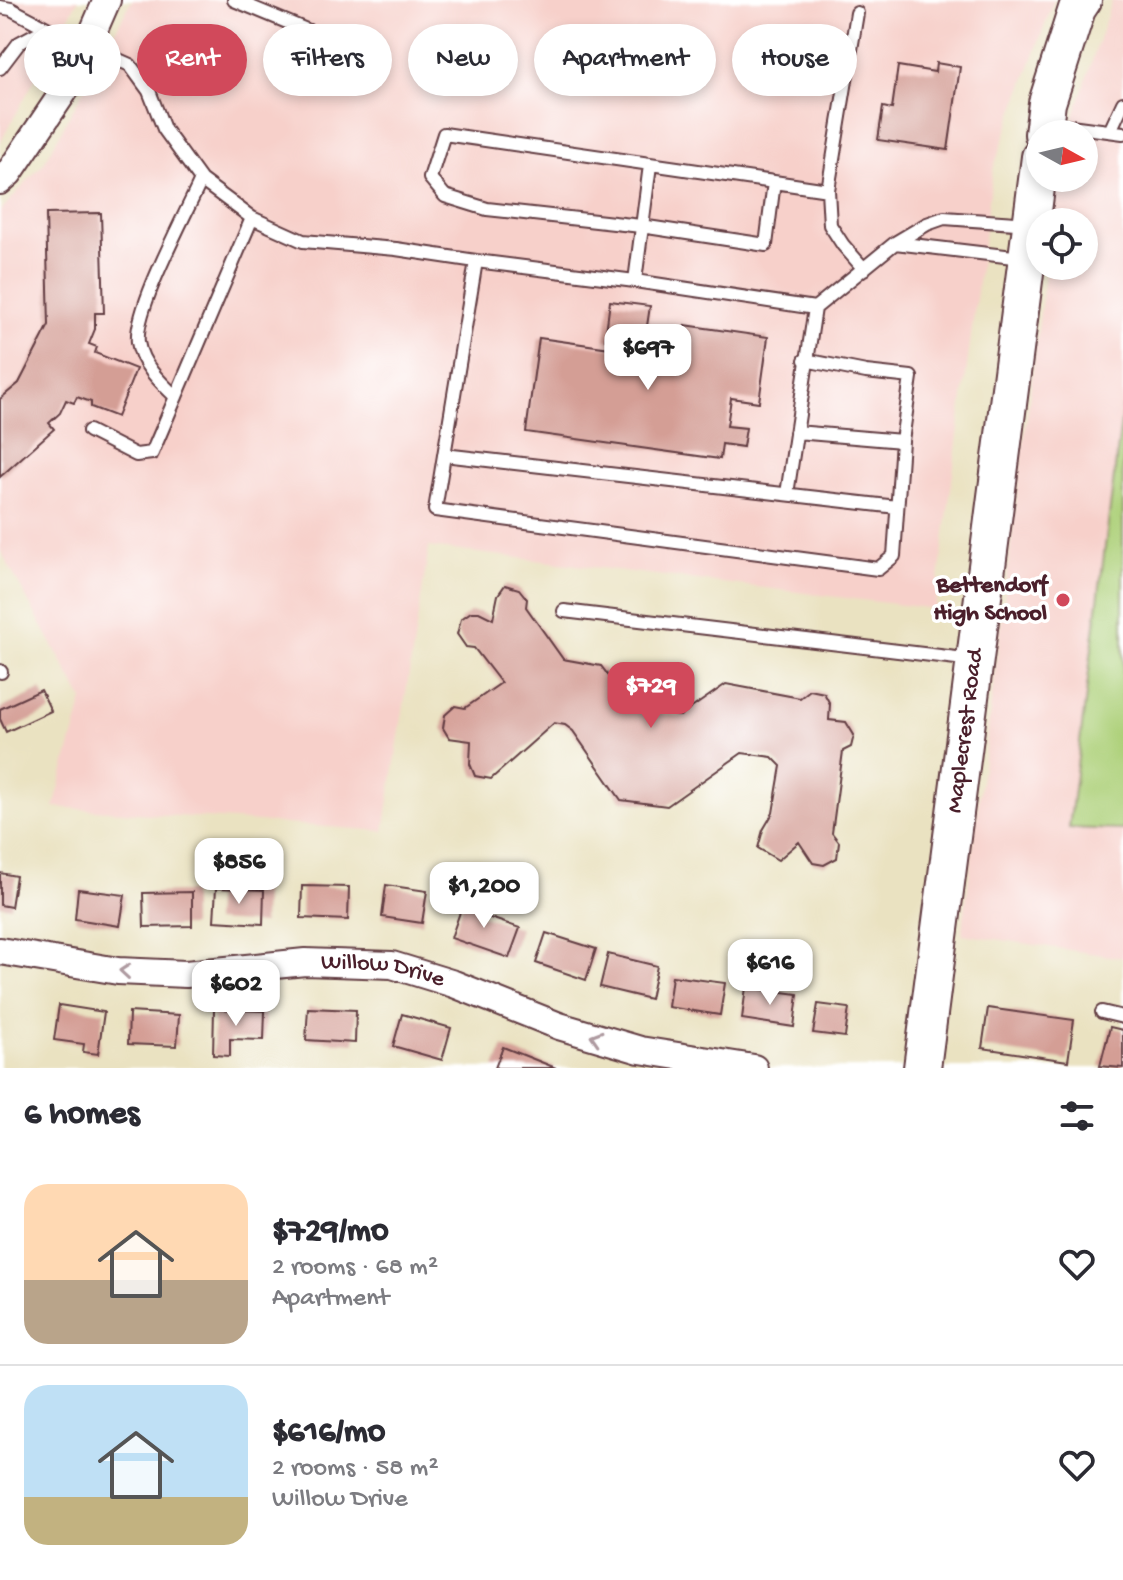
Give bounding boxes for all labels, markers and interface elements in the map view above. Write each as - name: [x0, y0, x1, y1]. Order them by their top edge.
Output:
- chip: Buy: [24, 24, 121, 96]
- chip: Rent: [137, 24, 247, 96]
- chip: Filters: [263, 24, 392, 96]
- chip: New: [408, 24, 518, 96]
- chip: Apartment: [534, 24, 716, 96]
- chip: House: [732, 24, 857, 96]
- north arrow: [1026, 120, 1098, 192]
- map controls: [1026, 120, 1098, 280]
- button: locate: [1026, 208, 1098, 280]
- pin: $697: [601, 324, 695, 392]
- text: $697: [622, 334, 674, 365]
- place label: Bettendorf High School: [933, 572, 1050, 629]
- marker: Bettendorf High School: [1054, 591, 1072, 609]
- street label: Maplecrest Road: [941, 645, 991, 815]
- pin: $729: [604, 662, 698, 730]
- text: $729: [626, 672, 676, 703]
- pin: $856: [192, 838, 286, 906]
- text: $856: [213, 848, 265, 879]
- pin: $1,200: [419, 862, 549, 930]
- text: $1,200: [448, 872, 520, 903]
- pin: $616: [723, 939, 817, 1007]
- street label: Willow Drive: [320, 948, 449, 995]
- text: $616: [746, 949, 794, 980]
- pin: $602: [189, 960, 283, 1028]
- one-way arrow: [118, 962, 131, 979]
- text: $602: [210, 970, 262, 1001]
- one-way arrow: [589, 1030, 603, 1046]
- icon: filters: [1055, 1094, 1099, 1138]
- text: 6 homes: [24, 1096, 139, 1136]
- text: $729/mo: [272, 1213, 389, 1253]
- icon: home: [88, 1216, 184, 1312]
- icon: heart: [1055, 1242, 1099, 1286]
- text: 2 rooms · 68 m²: [272, 1253, 438, 1284]
- text: Apartment: [272, 1284, 389, 1315]
- text: $616/mo: [272, 1414, 385, 1454]
- icon: home: [88, 1417, 184, 1513]
- icon: heart: [1055, 1443, 1099, 1487]
- text: 2 rooms · 58 m²: [272, 1454, 438, 1485]
- text: Willow Drive: [272, 1485, 408, 1516]

